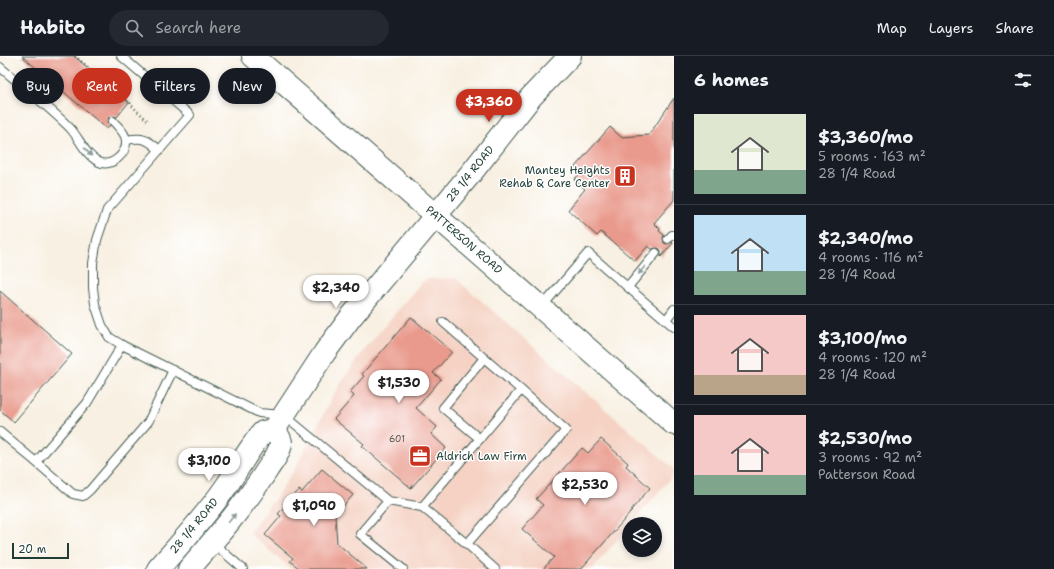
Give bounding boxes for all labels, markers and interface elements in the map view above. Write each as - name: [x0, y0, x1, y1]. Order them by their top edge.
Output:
- search box: [109, 10, 389, 46]
- text: Habito: [20, 15, 85, 40]
- icon: search: [123, 17, 145, 39]
- text: Search here: [155, 18, 241, 38]
- text: Map: [877, 19, 907, 37]
- text: Layers: [929, 19, 973, 37]
- text: Share: [995, 19, 1034, 37]
- chip: Buy: [12, 68, 64, 104]
- chip: Rent: [72, 68, 132, 104]
- chip: Filters: [140, 68, 210, 104]
- chip: New: [218, 68, 276, 104]
- text: 6 homes: [694, 69, 769, 91]
- icon: filters: [1012, 69, 1034, 91]
- pin: $3,360: [456, 89, 522, 123]
- text: $3,360: [465, 93, 513, 110]
- text: $3,360/mo: [818, 126, 913, 148]
- icon: home: [726, 130, 774, 178]
- street label: 28 1/4 ROAD: [443, 143, 497, 205]
- one-way arrow: [83, 147, 92, 157]
- text: 5 rooms · 163 m²: [818, 148, 926, 165]
- place label: Mantey Heights Rehab & Care Center: [499, 163, 610, 191]
- building icon: Mantey Heights Rehab & Care Center: [612, 163, 638, 189]
- text: 28 1/4 Road: [818, 165, 896, 182]
- street label: PATTERSON ROAD: [422, 202, 506, 278]
- text: $2,340/mo: [818, 227, 913, 249]
- icon: home: [726, 231, 774, 279]
- text: 4 rooms · 116 m²: [818, 249, 924, 266]
- one-way arrow: [638, 265, 647, 275]
- text: 28 1/4 Road: [818, 266, 896, 283]
- pin: $2,340: [303, 275, 369, 309]
- text: $2,340: [312, 279, 360, 296]
- text: $3,100/mo: [818, 327, 907, 349]
- icon: home: [726, 331, 774, 379]
- text: 4 rooms · 120 m²: [818, 349, 927, 366]
- text: 28 1/4 Road: [818, 366, 896, 383]
- pin: $1,530: [366, 370, 432, 404]
- text: $1,530: [377, 374, 421, 391]
- text: $2,530/mo: [818, 427, 912, 449]
- icon: home: [726, 431, 774, 479]
- house number: 601: [389, 433, 405, 445]
- office icon: Aldrich Law Firm: [407, 443, 433, 469]
- pin: $3,100: [176, 448, 242, 482]
- place label: Aldrich Law Firm: [436, 449, 527, 464]
- text: 3 rooms · 92 m²: [818, 449, 922, 466]
- text: $3,100: [187, 452, 231, 469]
- text: Patterson Road: [818, 466, 915, 483]
- pin: $2,530: [552, 472, 618, 506]
- text: $2,530: [561, 476, 609, 493]
- pin: $1,090: [281, 493, 347, 527]
- street label: 28 1/4 ROAD: [166, 495, 222, 557]
- text: $1,090: [292, 497, 336, 514]
- one-way arrow: [228, 512, 236, 523]
- map controls: [622, 517, 662, 557]
- button: layers: [622, 517, 662, 557]
- scale bar: [12, 541, 69, 560]
- text: 20 m: [18, 542, 46, 557]

